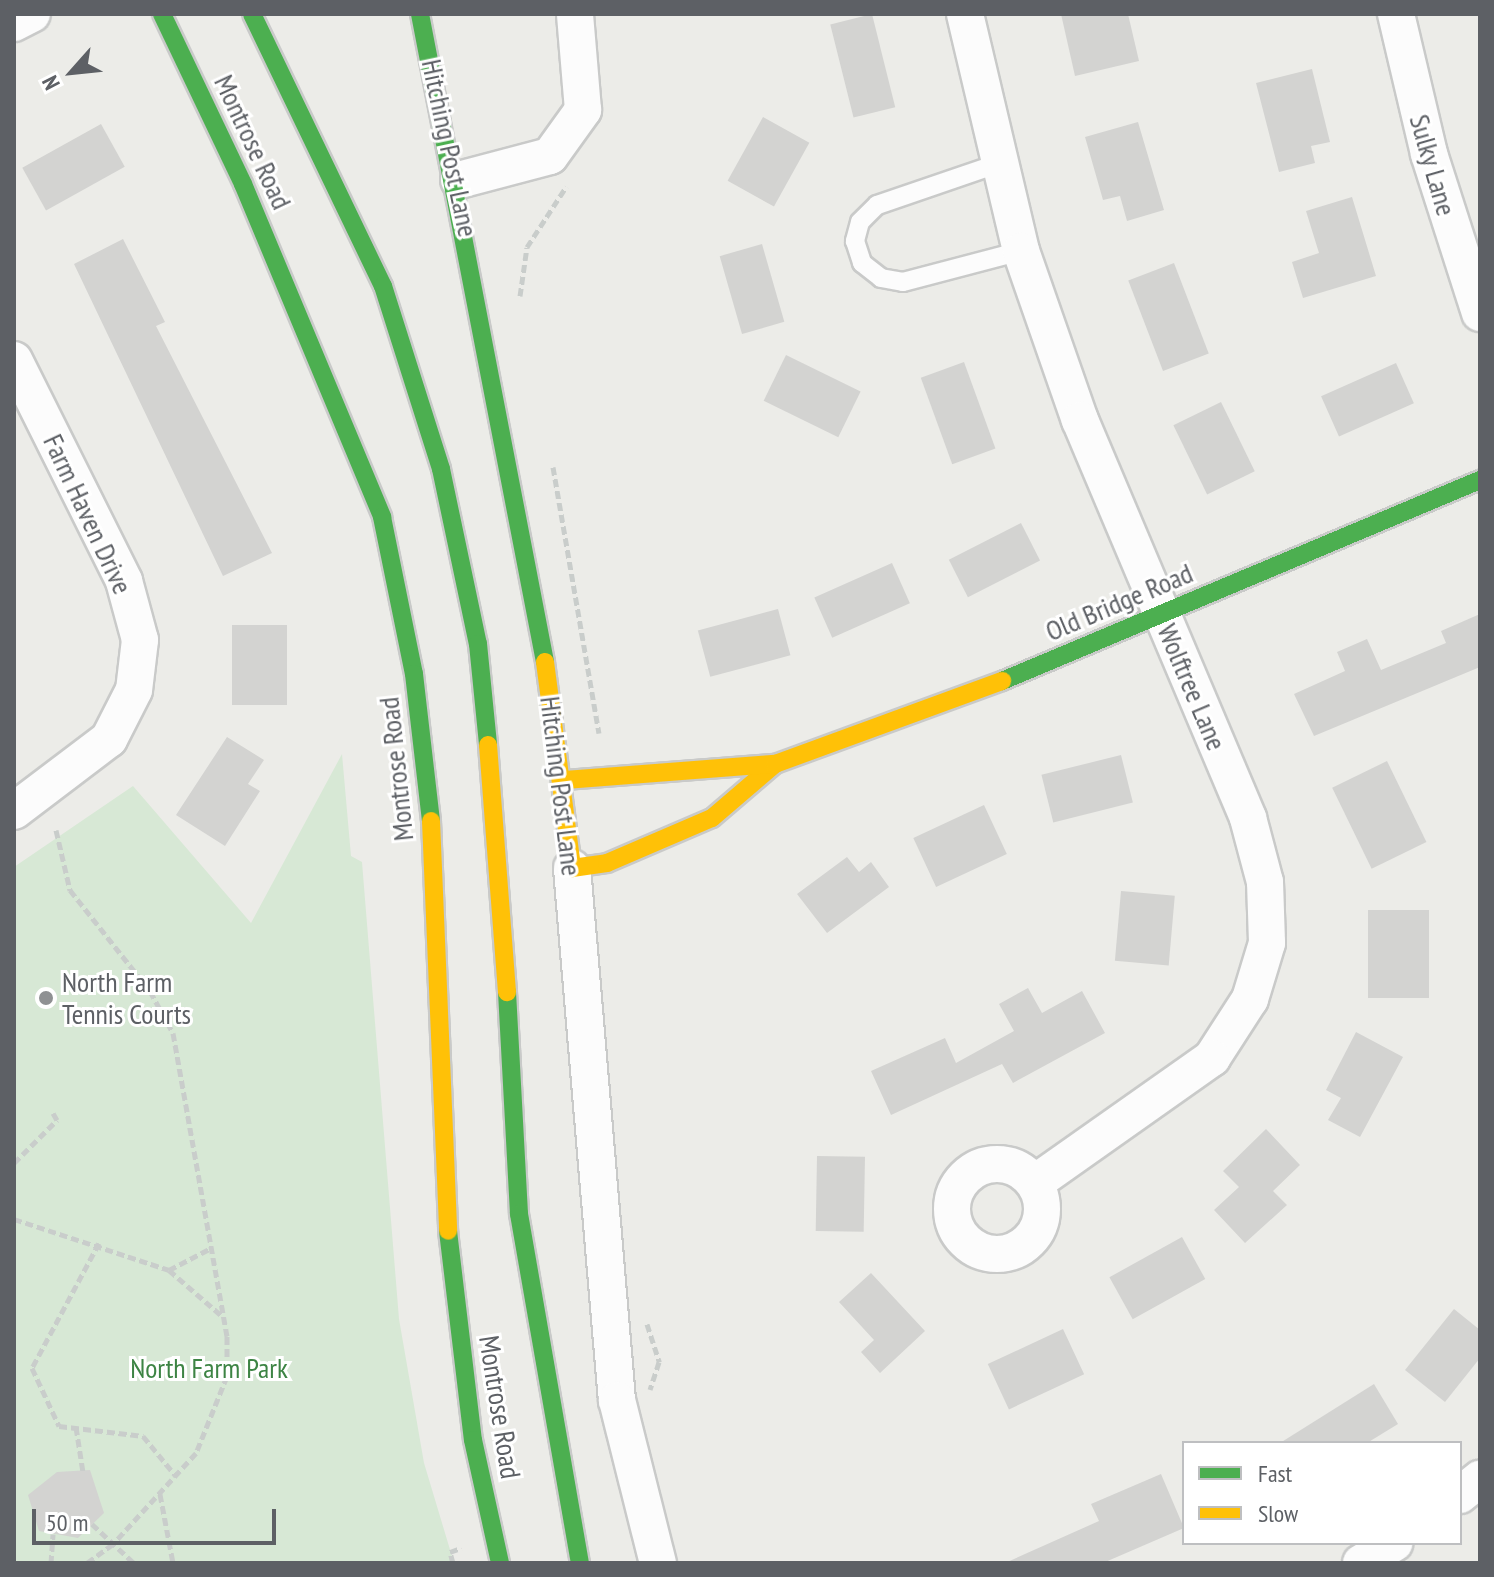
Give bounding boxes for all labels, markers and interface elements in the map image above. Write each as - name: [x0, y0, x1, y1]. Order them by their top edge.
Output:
- north arrow: [32, 32, 112, 112]
- street label: Hitching Post Lane: [415, 56, 485, 240]
- street label: Montrose Road: [207, 69, 299, 215]
- text: N: [35, 71, 66, 95]
- street label: Sulky Lane: [1402, 110, 1464, 220]
- street label: Farm Haven Drive: [36, 429, 140, 599]
- street label: Old Bridge Road: [1040, 556, 1198, 648]
- street label: Wolftree Lane: [1150, 619, 1234, 755]
- street label: Hitching Post Lane: [533, 694, 589, 878]
- street label: Montrose Road: [372, 695, 420, 843]
- place label: North Farm Tennis Courts: [62, 965, 191, 1031]
- marker: North Farm Tennis Courts: [37, 989, 55, 1007]
- street label: Montrose Road: [472, 1333, 528, 1481]
- park label: North Farm Park: [130, 1351, 288, 1385]
- legend: [1182, 1441, 1462, 1545]
- text: Fast: [1258, 1458, 1292, 1489]
- scale bar: [36, 1493, 280, 1543]
- text: Slow: [1258, 1498, 1298, 1529]
- text: 50 m: [46, 1507, 88, 1538]

